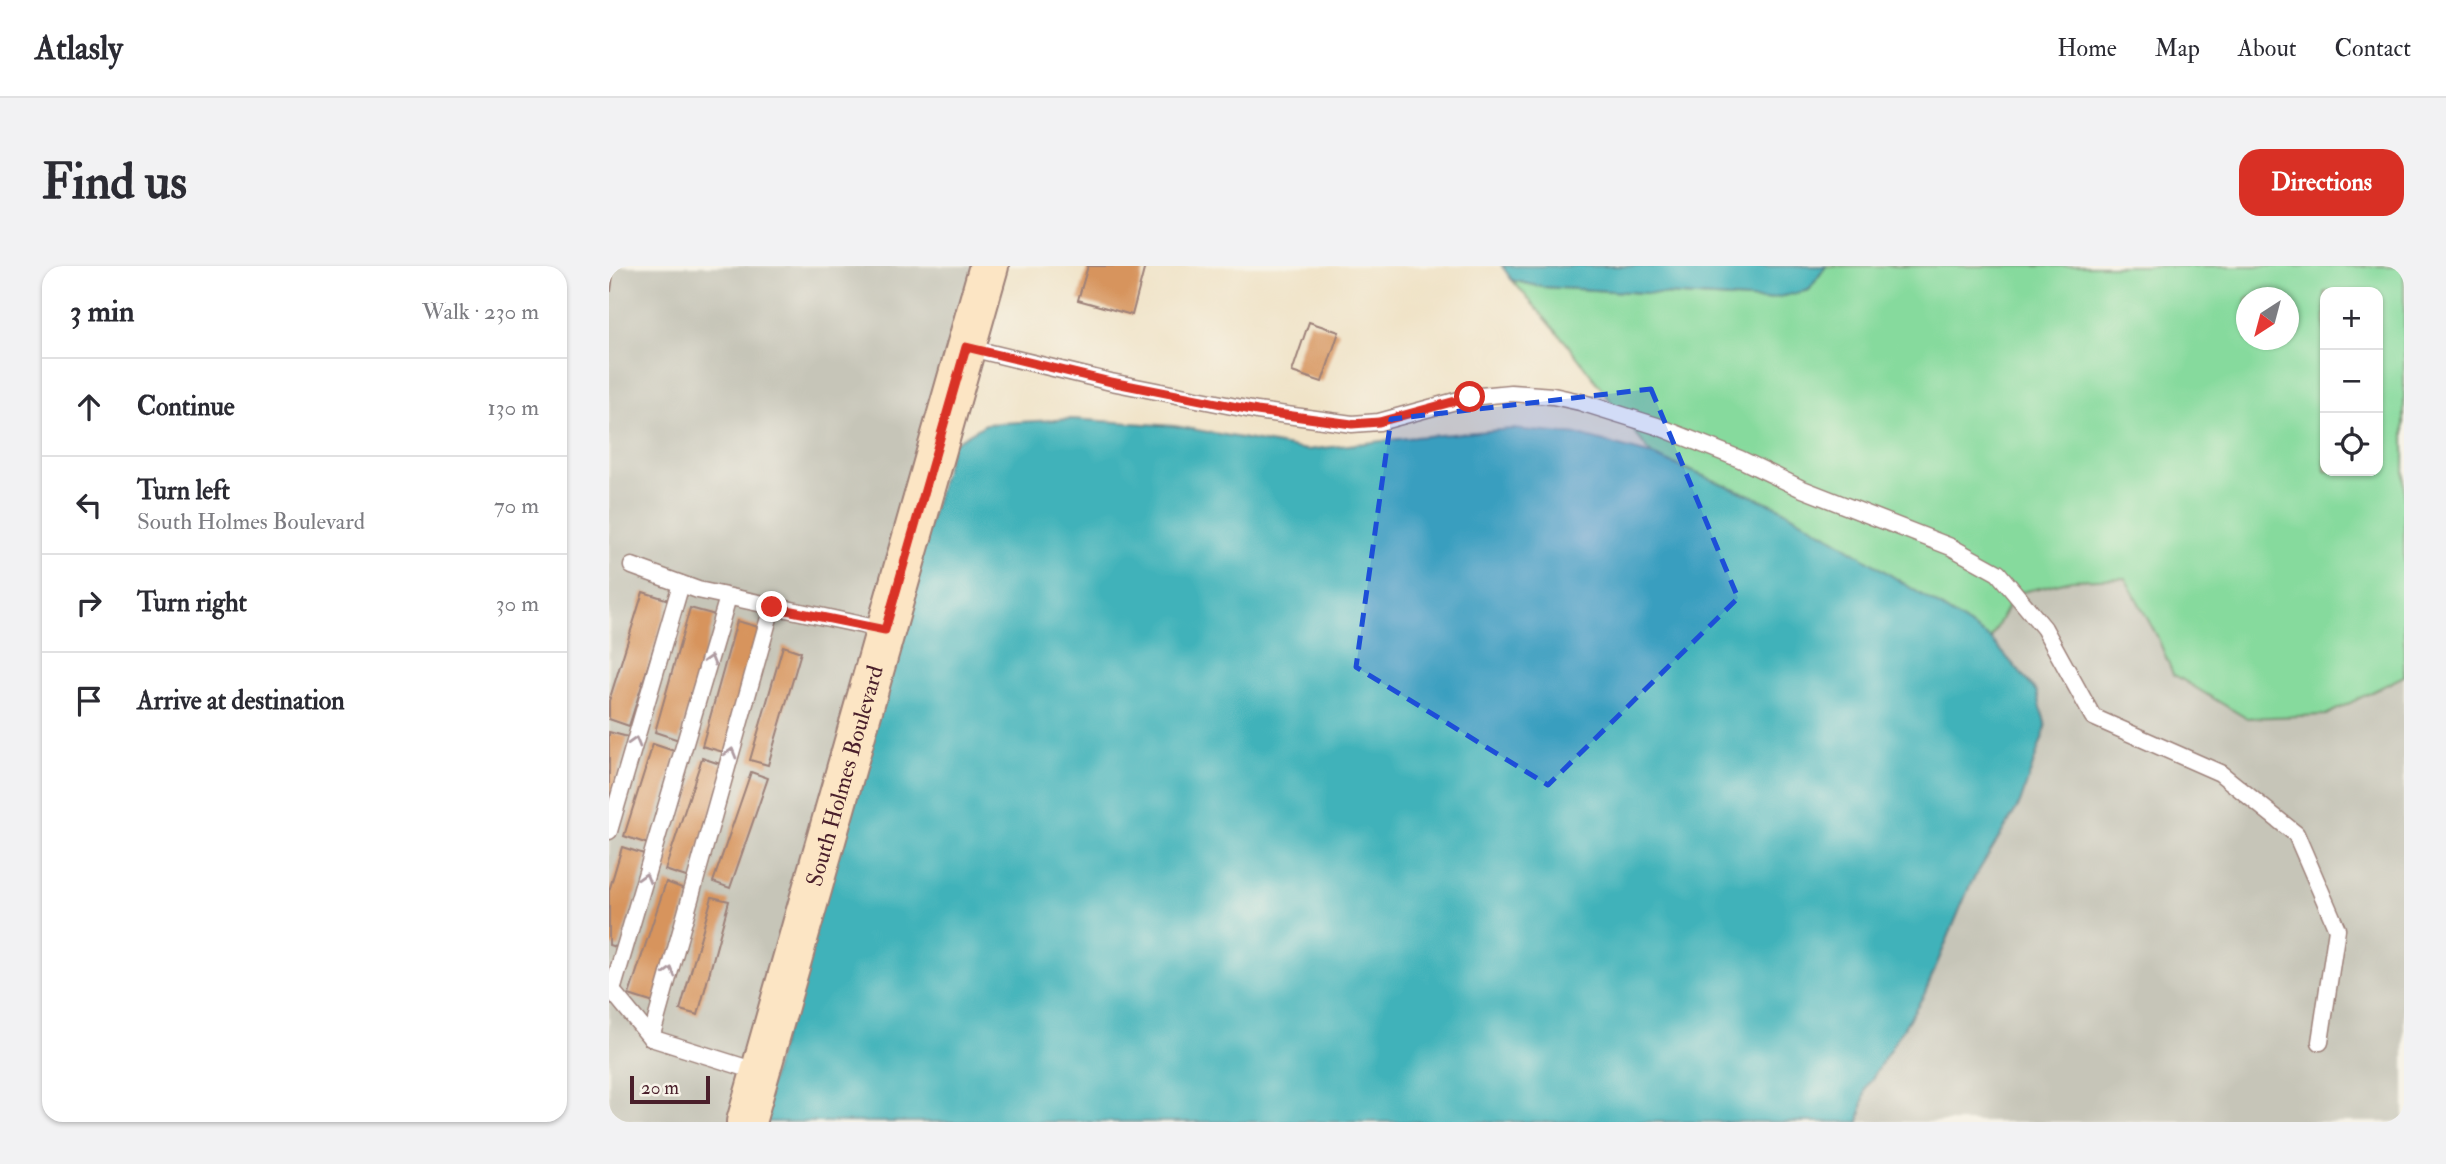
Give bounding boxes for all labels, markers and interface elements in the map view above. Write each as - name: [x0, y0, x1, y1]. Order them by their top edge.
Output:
- text: Atlasly: [35, 28, 123, 69]
- text: Home: [2057, 33, 2117, 64]
- text: Map: [2155, 33, 2200, 64]
- text: About: [2238, 33, 2297, 64]
- text: Contact: [2335, 33, 2411, 64]
- button: Directions: [2239, 149, 2404, 216]
- text: Find us: [42, 152, 187, 213]
- north arrow: [2236, 287, 2299, 350]
- map controls: [2320, 287, 2383, 476]
- button: +: [2320, 287, 2383, 350]
- text: 3 min: [70, 293, 135, 330]
- text: Walk · 230 m: [422, 297, 539, 326]
- button: −: [2320, 350, 2383, 413]
- route start: [1454, 381, 1485, 412]
- icon: ahead: [70, 388, 108, 426]
- text: Continue: [137, 391, 235, 423]
- text: 130 m: [487, 393, 539, 422]
- button: locate: [2320, 413, 2383, 476]
- text: Turn left: [137, 475, 230, 507]
- icon: left: [70, 486, 108, 524]
- text: 70 m: [494, 491, 539, 520]
- text: South Holmes Boulevard: [137, 507, 365, 536]
- icon: right: [70, 584, 108, 622]
- text: Turn right: [137, 587, 247, 619]
- text: 30 m: [496, 589, 539, 618]
- route end: [756, 591, 787, 622]
- one-way arrow: [701, 654, 716, 666]
- street label: South Holmes Boulevard: [800, 662, 890, 890]
- icon: arrive: [70, 682, 108, 720]
- text: Arrive at destination: [137, 685, 345, 717]
- one-way arrow: [627, 736, 641, 748]
- one-way arrow: [723, 747, 738, 759]
- one-way arrow: [637, 872, 652, 884]
- one-way arrow: [661, 966, 676, 978]
- scale bar: [630, 1073, 711, 1105]
- text: 20 m: [641, 1076, 679, 1100]

